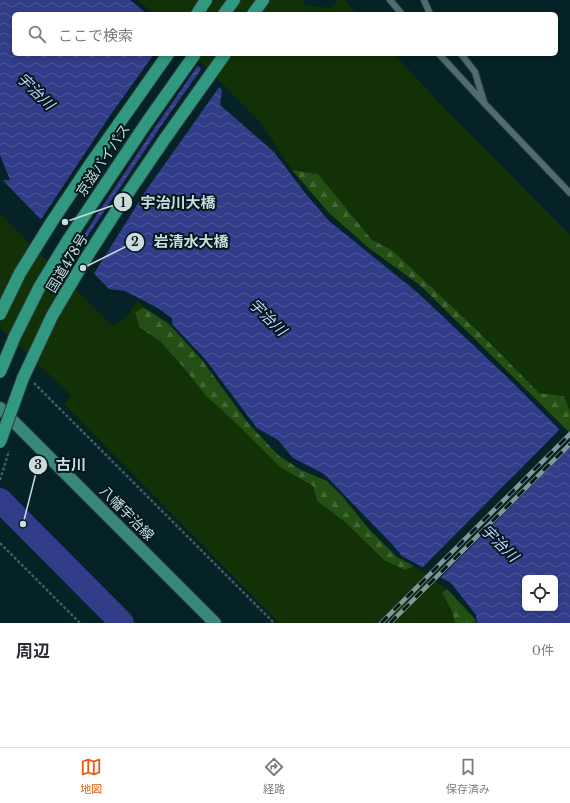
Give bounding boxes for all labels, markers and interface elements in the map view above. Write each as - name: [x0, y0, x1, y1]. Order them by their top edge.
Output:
- search box: [12, 12, 558, 56]
- icon: search: [26, 23, 48, 45]
- text: ここで検索: [58, 26, 133, 45]
- water label: 宇治川: [13, 69, 60, 115]
- street label: 京滋バイパス: [72, 120, 134, 200]
- callout: 宇治川大橋: [113, 189, 224, 216]
- text: 宇治川大橋: [140, 193, 216, 212]
- text: 1: [120, 195, 126, 210]
- callout: 岩清水大橋: [125, 229, 236, 256]
- street label: 国道478号: [42, 230, 92, 296]
- text: 岩清水大橋: [153, 232, 229, 251]
- text: 2: [131, 234, 139, 249]
- water label: 宇治川: [245, 295, 292, 341]
- callout: 古川: [28, 451, 94, 478]
- text: 古川: [56, 455, 86, 474]
- text: 3: [34, 457, 42, 472]
- street label: 八幡宇治線: [96, 482, 158, 544]
- water label: 宇治川: [477, 521, 524, 567]
- map controls: [522, 575, 558, 611]
- button: locate: [522, 575, 558, 611]
- text: 周辺: [16, 641, 50, 662]
- text: 0件: [532, 642, 554, 659]
- tab: 地図: [80, 756, 102, 796]
- tab: 経路: [263, 756, 285, 796]
- tab: 保存済み: [446, 756, 490, 796]

